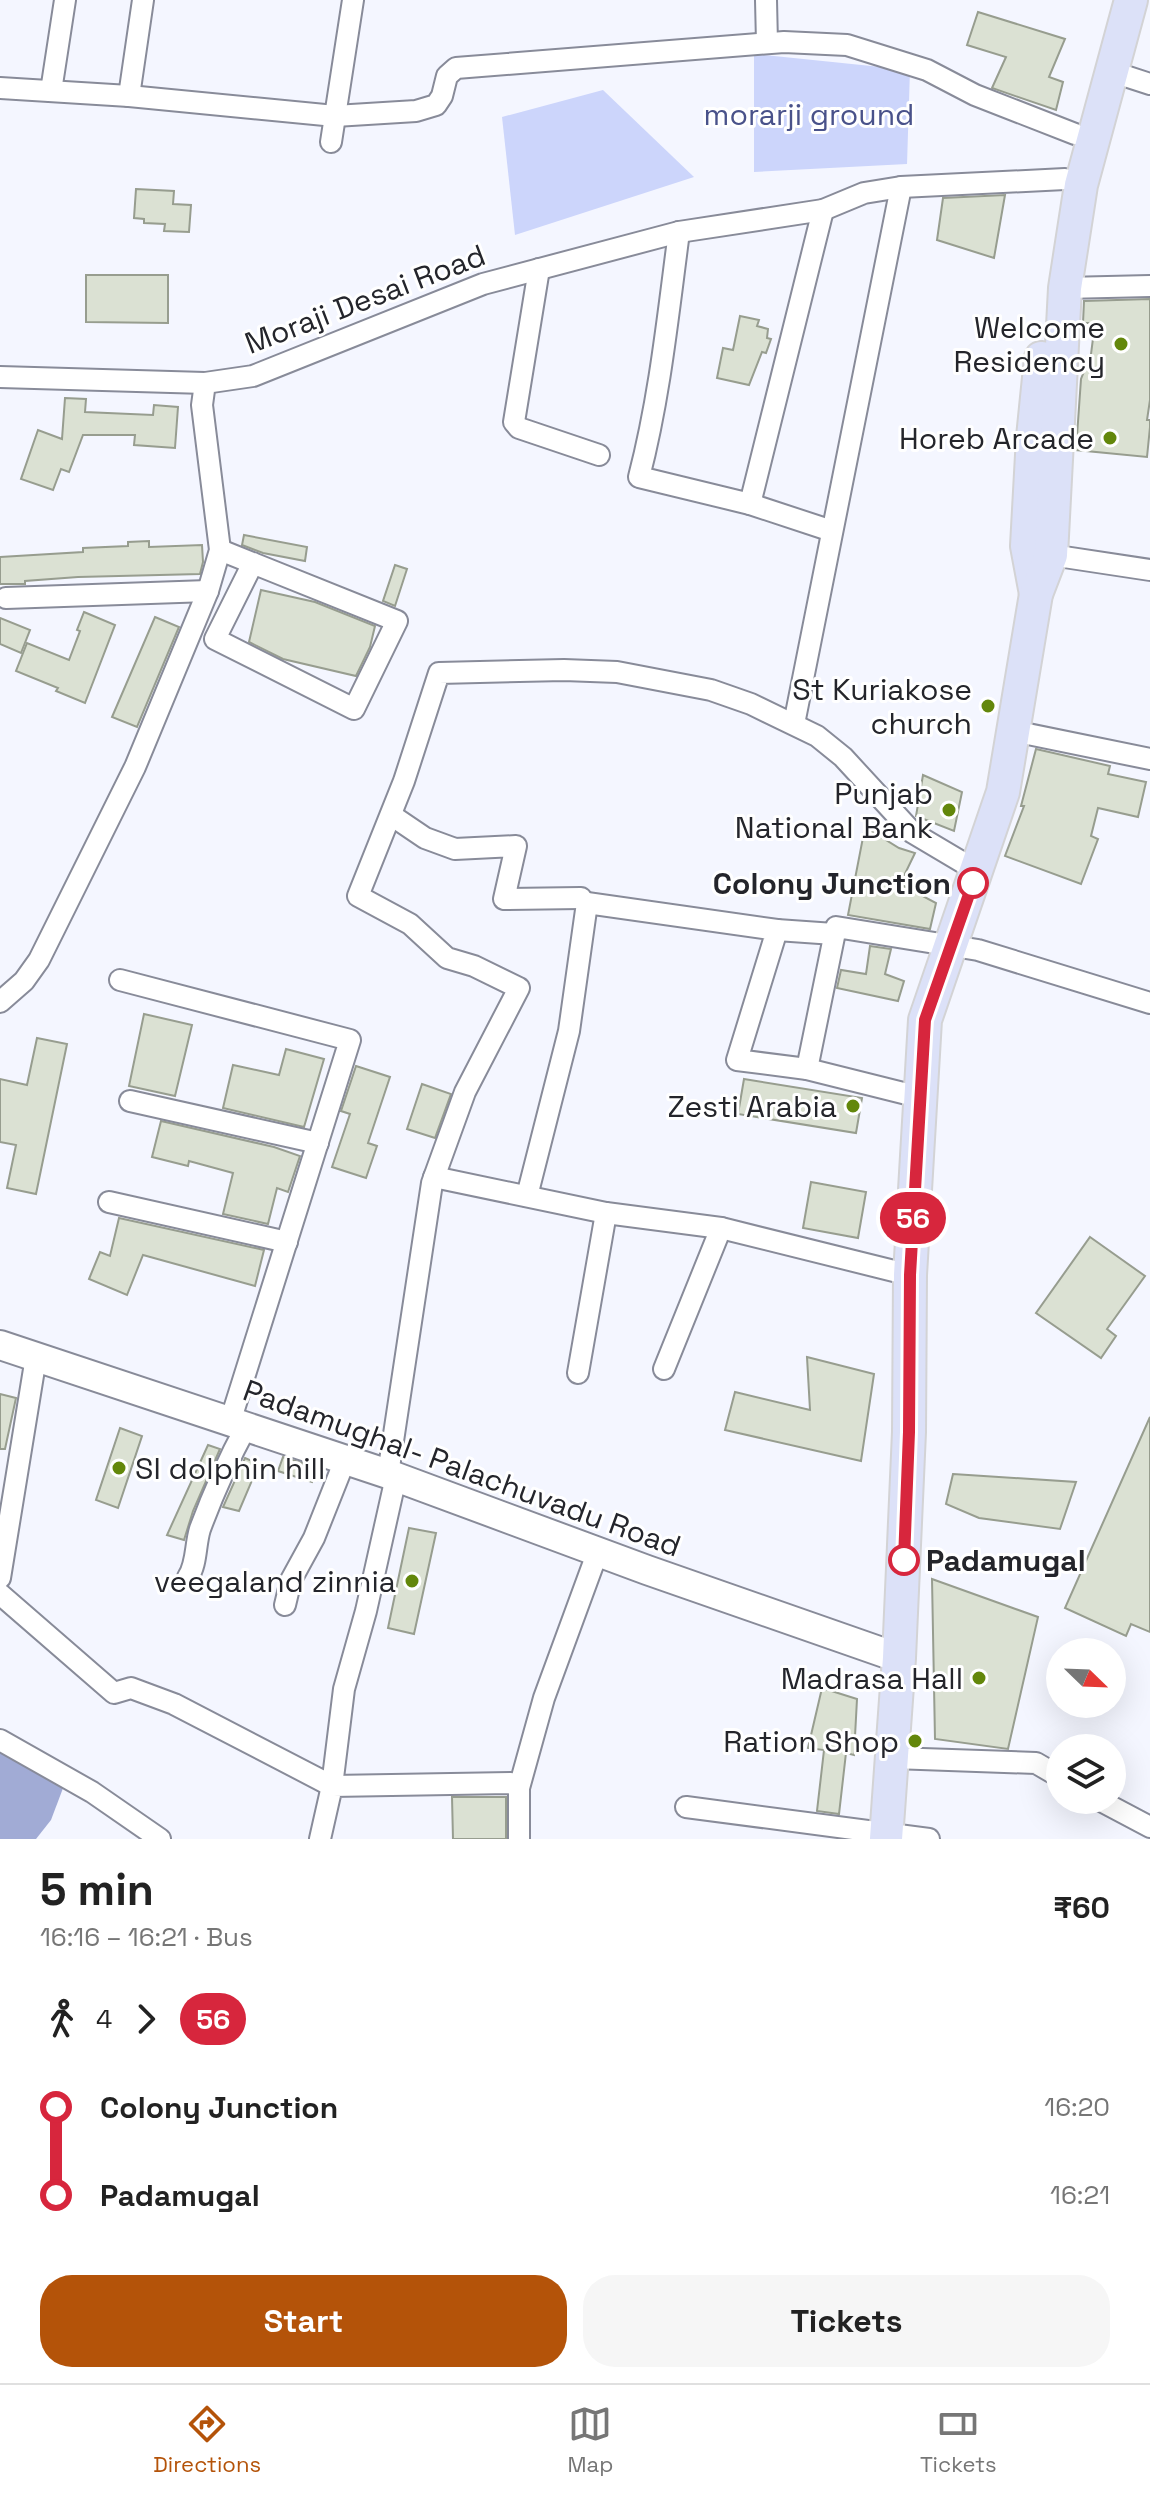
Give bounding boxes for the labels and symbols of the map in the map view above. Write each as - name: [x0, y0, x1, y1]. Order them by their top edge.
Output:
- park label: morarji ground: [704, 95, 914, 134]
- street label: Moraji Desai Road: [239, 235, 491, 363]
- place label: Welcome Residency: [953, 308, 1105, 381]
- marker: Welcome Residency: [1112, 335, 1130, 353]
- place label: Horeb Arcade: [899, 419, 1094, 458]
- marker: Horeb Arcade: [1101, 429, 1119, 447]
- place label: St Kuriakose church: [792, 670, 972, 743]
- marker: St Kuriakose church: [979, 697, 997, 715]
- place label: Punjab National Bank: [735, 774, 933, 847]
- marker: Punjab National Bank: [940, 801, 958, 819]
- place label: Colony Junction: [713, 864, 951, 903]
- marker: Colony Junction: [958, 868, 988, 898]
- place label: Zesti Arabia: [668, 1087, 837, 1126]
- marker: Zesti Arabia: [844, 1097, 862, 1115]
- line badge: 56: [877, 1192, 949, 1244]
- street label: Padamughal- Palachuvadu Road: [238, 1371, 686, 1565]
- place label: SI dolphin hill: [135, 1449, 325, 1488]
- marker: SI dolphin hill: [110, 1459, 128, 1477]
- place label: Padamugal: [926, 1541, 1086, 1580]
- marker: Padamugal: [889, 1545, 919, 1575]
- place label: veegaland zinnia: [154, 1562, 396, 1601]
- marker: veegaland zinnia: [403, 1572, 421, 1590]
- north arrow: [1046, 1638, 1126, 1718]
- place label: Madrasa Hall: [781, 1659, 963, 1698]
- marker: Madrasa Hall: [970, 1669, 988, 1687]
- place label: Ration Shop: [723, 1722, 899, 1761]
- marker: Ration Shop: [906, 1732, 924, 1750]

